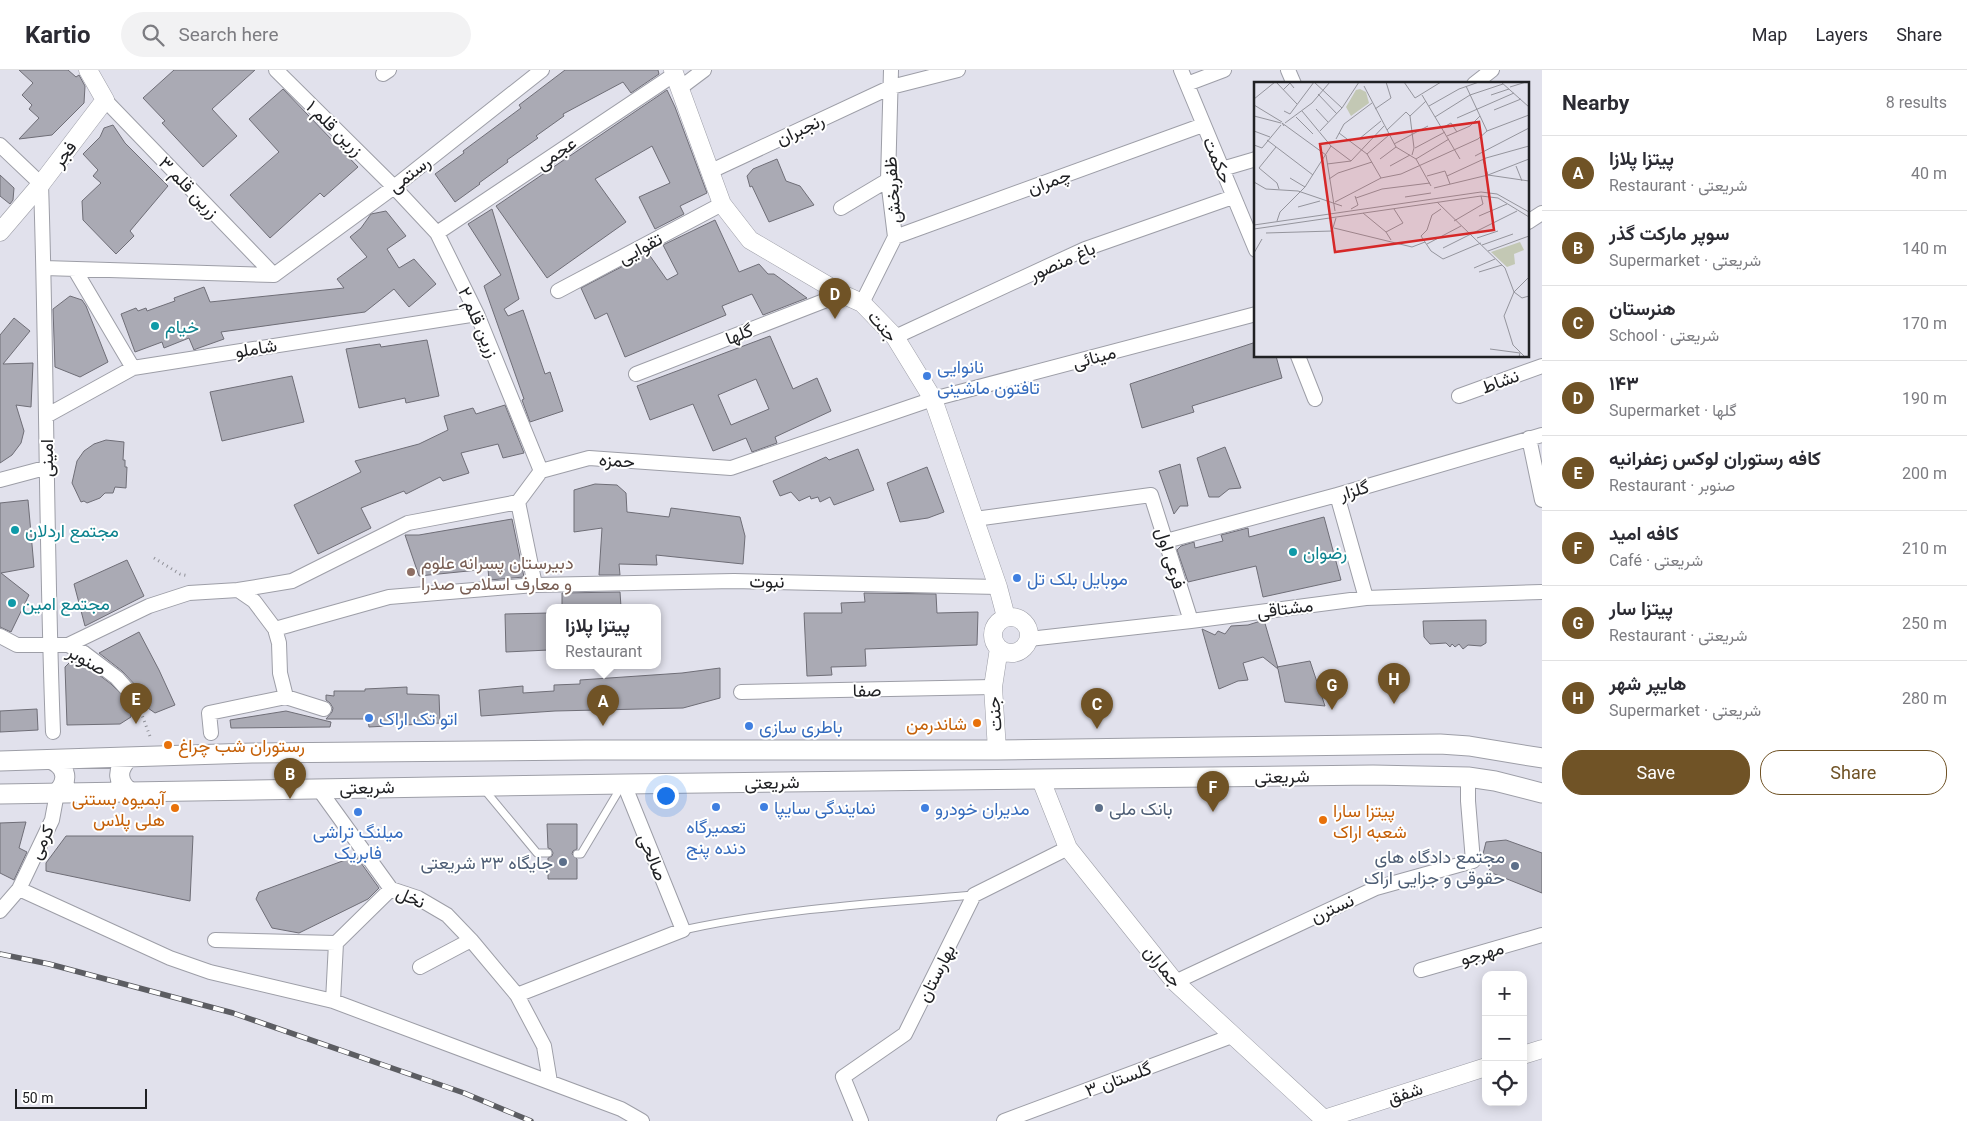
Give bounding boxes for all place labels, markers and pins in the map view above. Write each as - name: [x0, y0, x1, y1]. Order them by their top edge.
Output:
- pin: D: [819, 278, 851, 319]
- place label: خیام: [165, 316, 199, 339]
- marker: خیام: [149, 320, 161, 332]
- place label: نانوایی تافتون ماشینی: [937, 356, 1040, 399]
- marker: نانوایی تافتون ماشینی: [921, 370, 933, 382]
- place label: مجتمع اردلان: [25, 520, 119, 543]
- marker: مجتمع اردلان: [9, 524, 21, 536]
- place label: رضوان: [1303, 542, 1347, 564]
- marker: رضوان: [1287, 546, 1299, 558]
- place label: دبیرستان پسرانه علوم و معارف اسلامی صدرا: [421, 552, 574, 595]
- marker: دبیرستان پسرانه علوم و معارف اسلامی صدرا: [405, 566, 417, 578]
- place label: موبایل بلک تل: [1027, 568, 1128, 590]
- marker: موبایل بلک تل: [1011, 572, 1023, 584]
- place label: مجتمع امین: [22, 593, 110, 616]
- marker: مجتمع امین: [6, 597, 18, 609]
- pin: H: [1378, 663, 1410, 704]
- pin: G: [1316, 669, 1348, 710]
- pin: E: [120, 683, 152, 724]
- pin: A: [587, 685, 619, 726]
- pin: C: [1081, 688, 1113, 729]
- place label: اتو تک اراک: [379, 708, 458, 730]
- marker: اتو تک اراک: [363, 712, 375, 724]
- place label: شاندرمن: [906, 713, 967, 735]
- place label: باطری سازی: [759, 716, 843, 738]
- marker: شاندرمن: [971, 717, 983, 729]
- marker: باطری سازی: [743, 720, 755, 732]
- place label: رستوران شب چراغ: [178, 735, 305, 758]
- marker: رستوران شب چراغ: [162, 739, 174, 751]
- pin: B: [274, 758, 306, 799]
- pin: F: [1197, 771, 1229, 812]
- place label: آبمیوه بستنی هلی پلاس: [72, 788, 167, 832]
- place label: نمایندگی سایپا: [774, 797, 876, 820]
- place label: مدیران خودرو: [935, 798, 1030, 820]
- place label: بانک ملی: [1109, 798, 1173, 820]
- place label: پیتزا سارا شعبه اراک: [1333, 800, 1407, 843]
- marker: تعمیرگاه دنده پنج: [710, 801, 722, 813]
- marker: نمایندگی سایپا: [758, 801, 770, 813]
- marker: آبمیوه بستنی هلی پلاس: [169, 802, 181, 814]
- marker: مدیران خودرو: [919, 802, 931, 814]
- marker: بانک ملی: [1093, 802, 1105, 814]
- marker: میلنگ تراشی فابریک: [352, 806, 364, 818]
- marker: پیتزا سارا شعبه اراک: [1317, 814, 1329, 826]
- place label: تعمیرگاه دنده پنج: [686, 816, 746, 860]
- place label: میلنگ تراشی فابریک: [313, 821, 403, 864]
- place label: مجتمع دادگاه های حقوقی و جزایی اراک: [1364, 846, 1505, 889]
- place label: جایگاه ۳۳ شریعتی: [420, 852, 553, 874]
- marker: جایگاه ۳۳ شریعتی: [557, 856, 569, 868]
- marker: مجتمع دادگاه های حقوقی و جزایی اراک: [1509, 860, 1521, 872]

